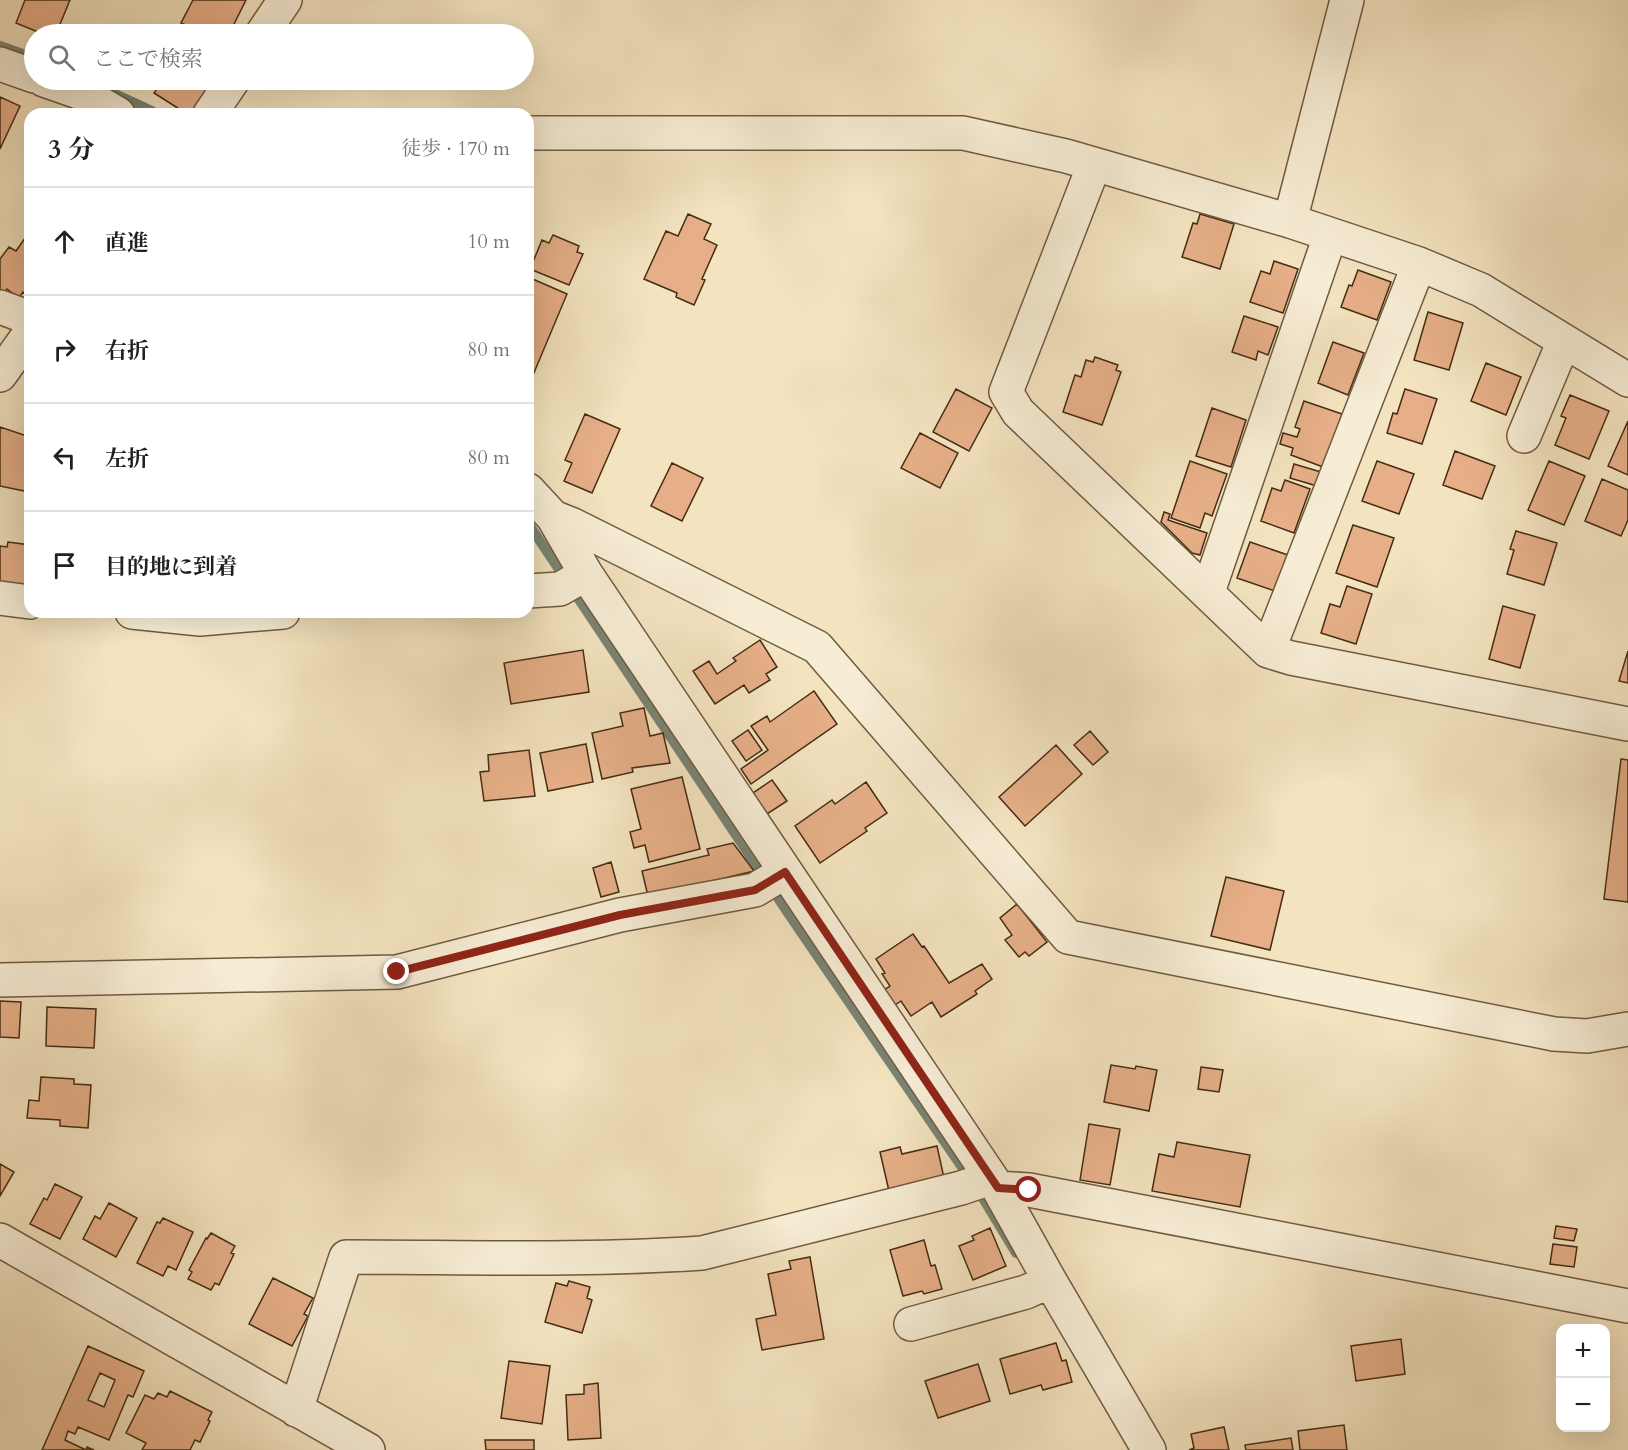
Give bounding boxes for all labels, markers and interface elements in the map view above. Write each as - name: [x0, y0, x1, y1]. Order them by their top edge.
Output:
- search box: [24, 24, 534, 90]
- icon: search: [45, 41, 78, 74]
- text: ここで検索: [93, 44, 203, 74]
- text: 3 分: [48, 132, 94, 167]
- text: 徒歩 · 170 m: [401, 135, 510, 162]
- icon: ahead: [48, 225, 81, 258]
- text: 直進: [105, 228, 149, 258]
- text: 10 m: [467, 228, 510, 255]
- icon: right: [48, 333, 81, 366]
- text: 右折: [105, 336, 149, 366]
- text: 80 m: [467, 336, 510, 363]
- icon: left: [48, 441, 81, 474]
- text: 左折: [105, 444, 149, 474]
- text: 80 m: [467, 444, 510, 471]
- icon: arrive: [48, 549, 81, 582]
- text: 目的地に到着: [105, 552, 237, 582]
- route end: [383, 958, 409, 984]
- route start: [1015, 1176, 1041, 1202]
- map controls: [1556, 1324, 1610, 1432]
- button: +: [1556, 1324, 1610, 1378]
- button: −: [1556, 1378, 1610, 1432]

